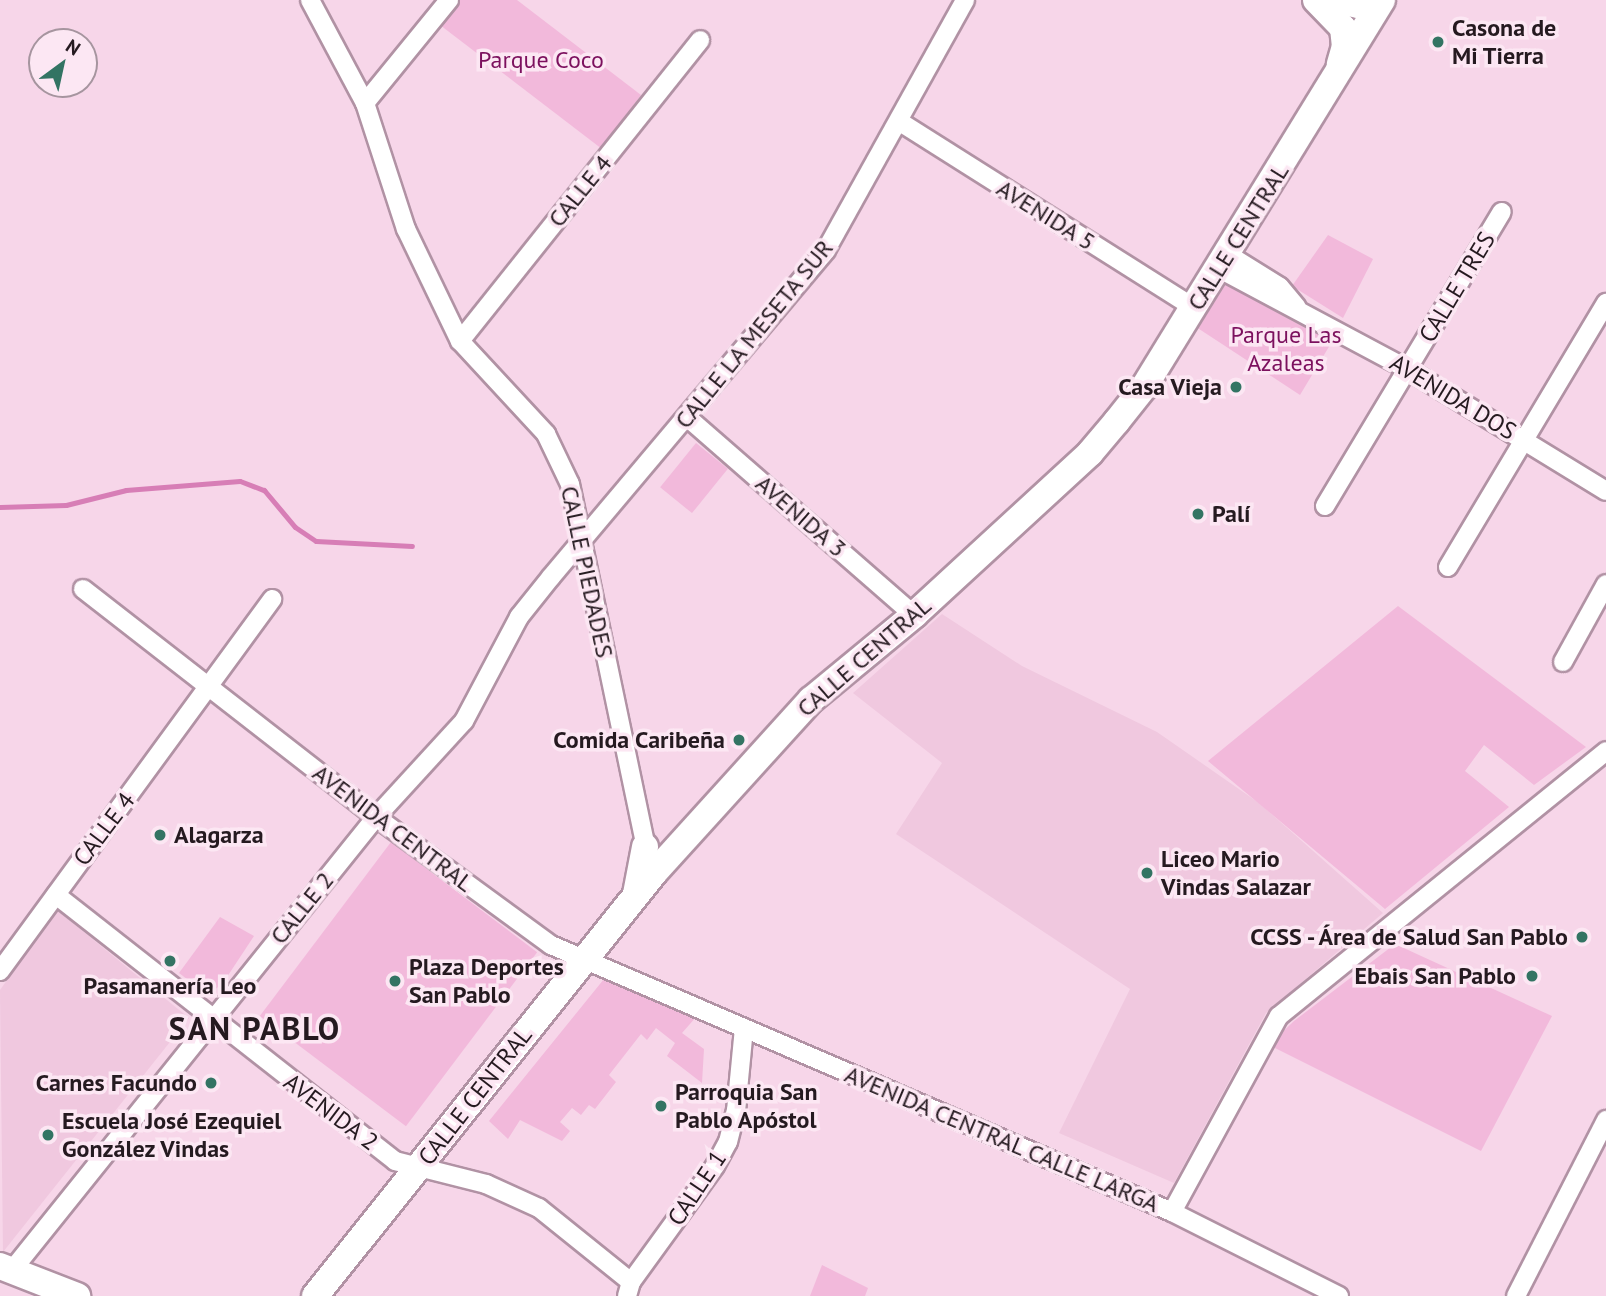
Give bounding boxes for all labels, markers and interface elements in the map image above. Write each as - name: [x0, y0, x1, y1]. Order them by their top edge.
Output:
- place label: Casona de Mi Tierra: [1452, 14, 1556, 70]
- north arrow: [28, 28, 98, 98]
- text: N: [62, 34, 85, 61]
- marker: Casona de Mi Tierra: [1430, 34, 1446, 50]
- park label: Parque Coco: [478, 46, 604, 74]
- street label: CALLE 4: [542, 149, 618, 233]
- street label: CALLE CENTRAL: [1181, 158, 1295, 316]
- street label: AVENIDA 5: [991, 173, 1101, 257]
- street label: CALLE TRES: [1413, 226, 1501, 348]
- street label: CALLE LA MESETA SUR: [668, 233, 840, 435]
- park label: Parque Las Azaleas: [1231, 321, 1341, 377]
- street label: AVENIDA DOS: [1384, 348, 1522, 446]
- place label: Casa Vieja: [1117, 373, 1222, 401]
- marker: Casa Vieja: [1228, 379, 1244, 395]
- street label: AVENIDA 3: [750, 469, 852, 563]
- street label: CALLE PIEDADES: [555, 483, 619, 661]
- place label: Palí: [1212, 500, 1250, 528]
- marker: Palí: [1190, 506, 1206, 522]
- street label: CALLE CENTRAL: [791, 591, 937, 723]
- place label: Comida Caribeña: [553, 726, 725, 754]
- marker: Comida Caribeña: [731, 732, 747, 748]
- street label: AVENIDA CENTRAL: [307, 758, 479, 898]
- street label: CALLE 4: [67, 787, 141, 871]
- place label: Alagarza: [174, 821, 264, 849]
- marker: Alagarza: [152, 827, 168, 843]
- place label: Liceo Mario Vindas Salazar: [1161, 845, 1311, 901]
- marker: Liceo Mario Vindas Salazar: [1139, 865, 1155, 881]
- street label: CALLE 2: [264, 866, 340, 950]
- place label: CCSS - Área de Salud San Pablo: [1246, 923, 1568, 951]
- marker: CCSS - Área de Salud San Pablo: [1574, 929, 1590, 945]
- marker: Pasamanería Leo: [162, 953, 178, 969]
- place label: Plaza Deportes San Pablo: [409, 953, 564, 1009]
- place label: Ebais San Pablo: [1355, 962, 1516, 990]
- marker: Ebais San Pablo: [1522, 966, 1542, 986]
- place label: Pasamanería Leo: [84, 972, 256, 1000]
- marker: Plaza Deportes San Pablo: [387, 973, 403, 989]
- district label: SAN PABLO: [170, 1009, 340, 1047]
- street label: CALLE CENTRAL: [412, 1021, 538, 1171]
- street label: AVENIDA CENTRAL CALLE LARGA: [840, 1059, 1164, 1219]
- street label: AVENIDA 2: [278, 1067, 384, 1157]
- place label: Carnes Facundo: [36, 1069, 197, 1097]
- marker: Carnes Facundo: [203, 1075, 219, 1091]
- place label: Parroquia San Pablo Apóstol: [675, 1078, 818, 1134]
- marker: Parroquia San Pablo Apóstol: [653, 1098, 669, 1114]
- place label: Escuela José Ezequiel González Vindas: [62, 1107, 281, 1163]
- marker: Escuela José Ezequiel González Vindas: [40, 1127, 56, 1143]
- street label: CALLE 1: [662, 1145, 732, 1231]

